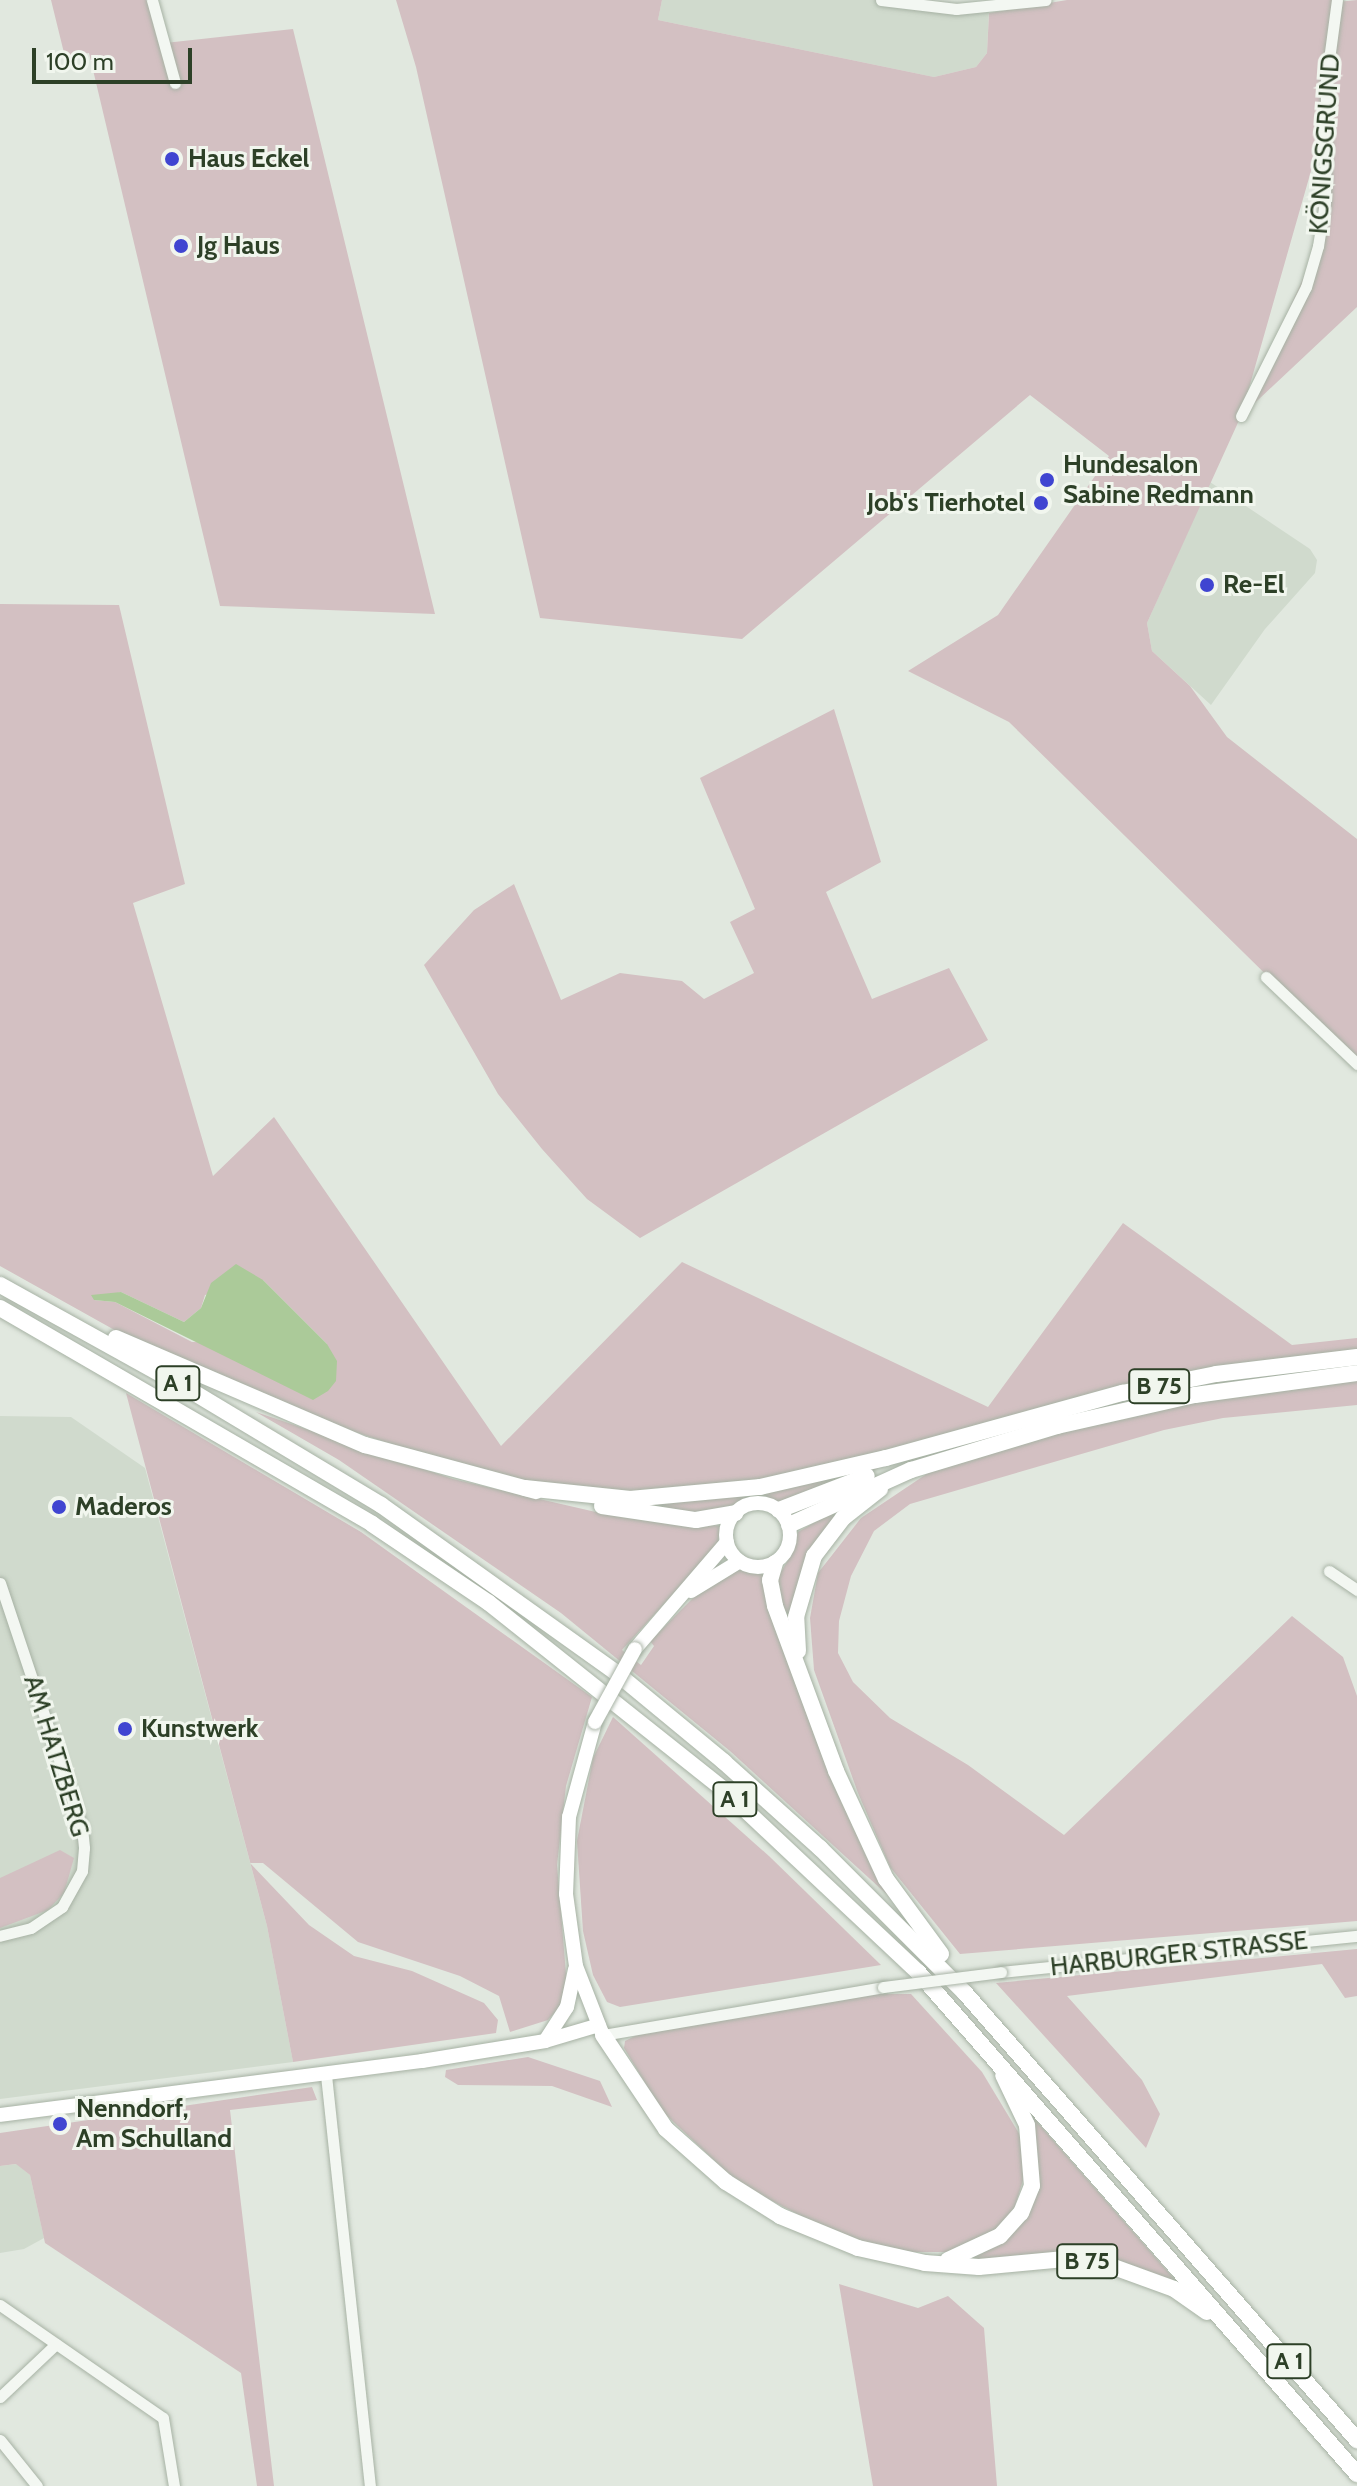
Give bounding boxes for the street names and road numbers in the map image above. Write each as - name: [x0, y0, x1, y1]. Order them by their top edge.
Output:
- street label: KÖNIGSGRUND: [1303, 53, 1347, 235]
- road number: A 1: [154, 1363, 202, 1403]
- road number: B 75: [1127, 1366, 1191, 1406]
- street label: AM HATZBERG: [17, 1672, 95, 1840]
- road number: A 1: [711, 1779, 759, 1819]
- street label: HARBURGER STRASSE: [1049, 1925, 1309, 1983]
- road number: B 75: [1055, 2241, 1119, 2281]
- road number: A 1: [1265, 2341, 1313, 2381]

